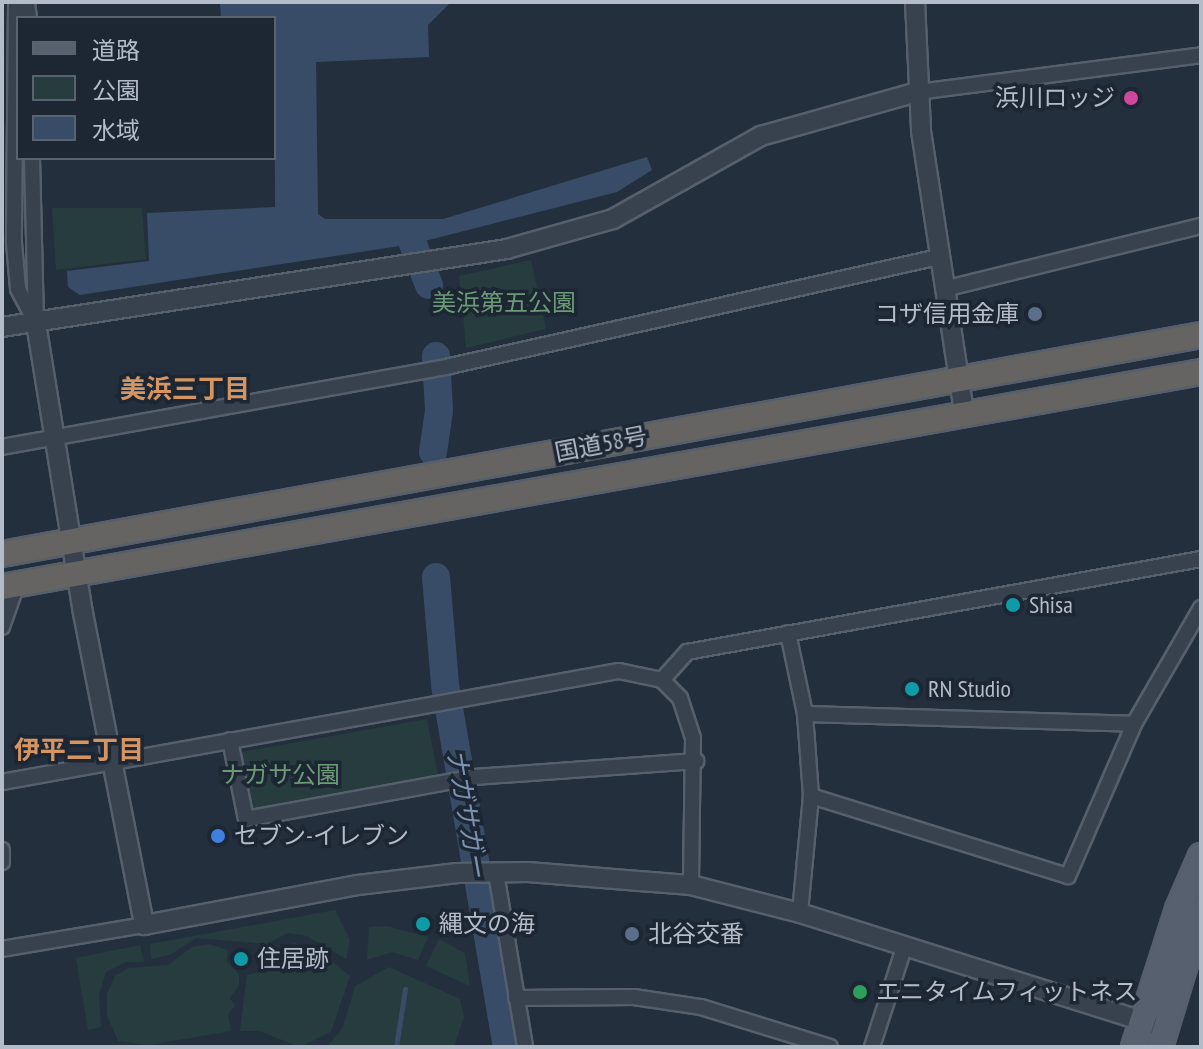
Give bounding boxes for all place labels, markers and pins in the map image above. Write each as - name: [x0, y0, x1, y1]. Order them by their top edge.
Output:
- place label: 浜川ロッジ: [995, 84, 1115, 112]
- marker: 浜川ロッジ: [1122, 89, 1140, 107]
- place label: コザ信用金庫: [875, 300, 1019, 328]
- marker: コザ信用金庫: [1026, 305, 1044, 323]
- place label: Shisa: [1029, 591, 1073, 619]
- marker: Shisa: [1004, 596, 1022, 614]
- place label: RN Studio: [928, 675, 1011, 703]
- marker: RN Studio: [903, 680, 921, 698]
- place label: セブン-イレブン: [234, 822, 409, 850]
- marker: セブン-イレブン: [209, 827, 227, 845]
- place label: 縄文の海: [439, 910, 535, 938]
- marker: 縄文の海: [414, 915, 432, 933]
- place label: 北谷交番: [648, 920, 744, 948]
- marker: 北谷交番: [623, 925, 641, 943]
- place label: 住居跡: [257, 945, 329, 973]
- marker: 住居跡: [232, 950, 250, 968]
- place label: エニタイムフィットネス: [876, 978, 1140, 1006]
- marker: エニタイムフィットネス: [851, 983, 869, 1001]

